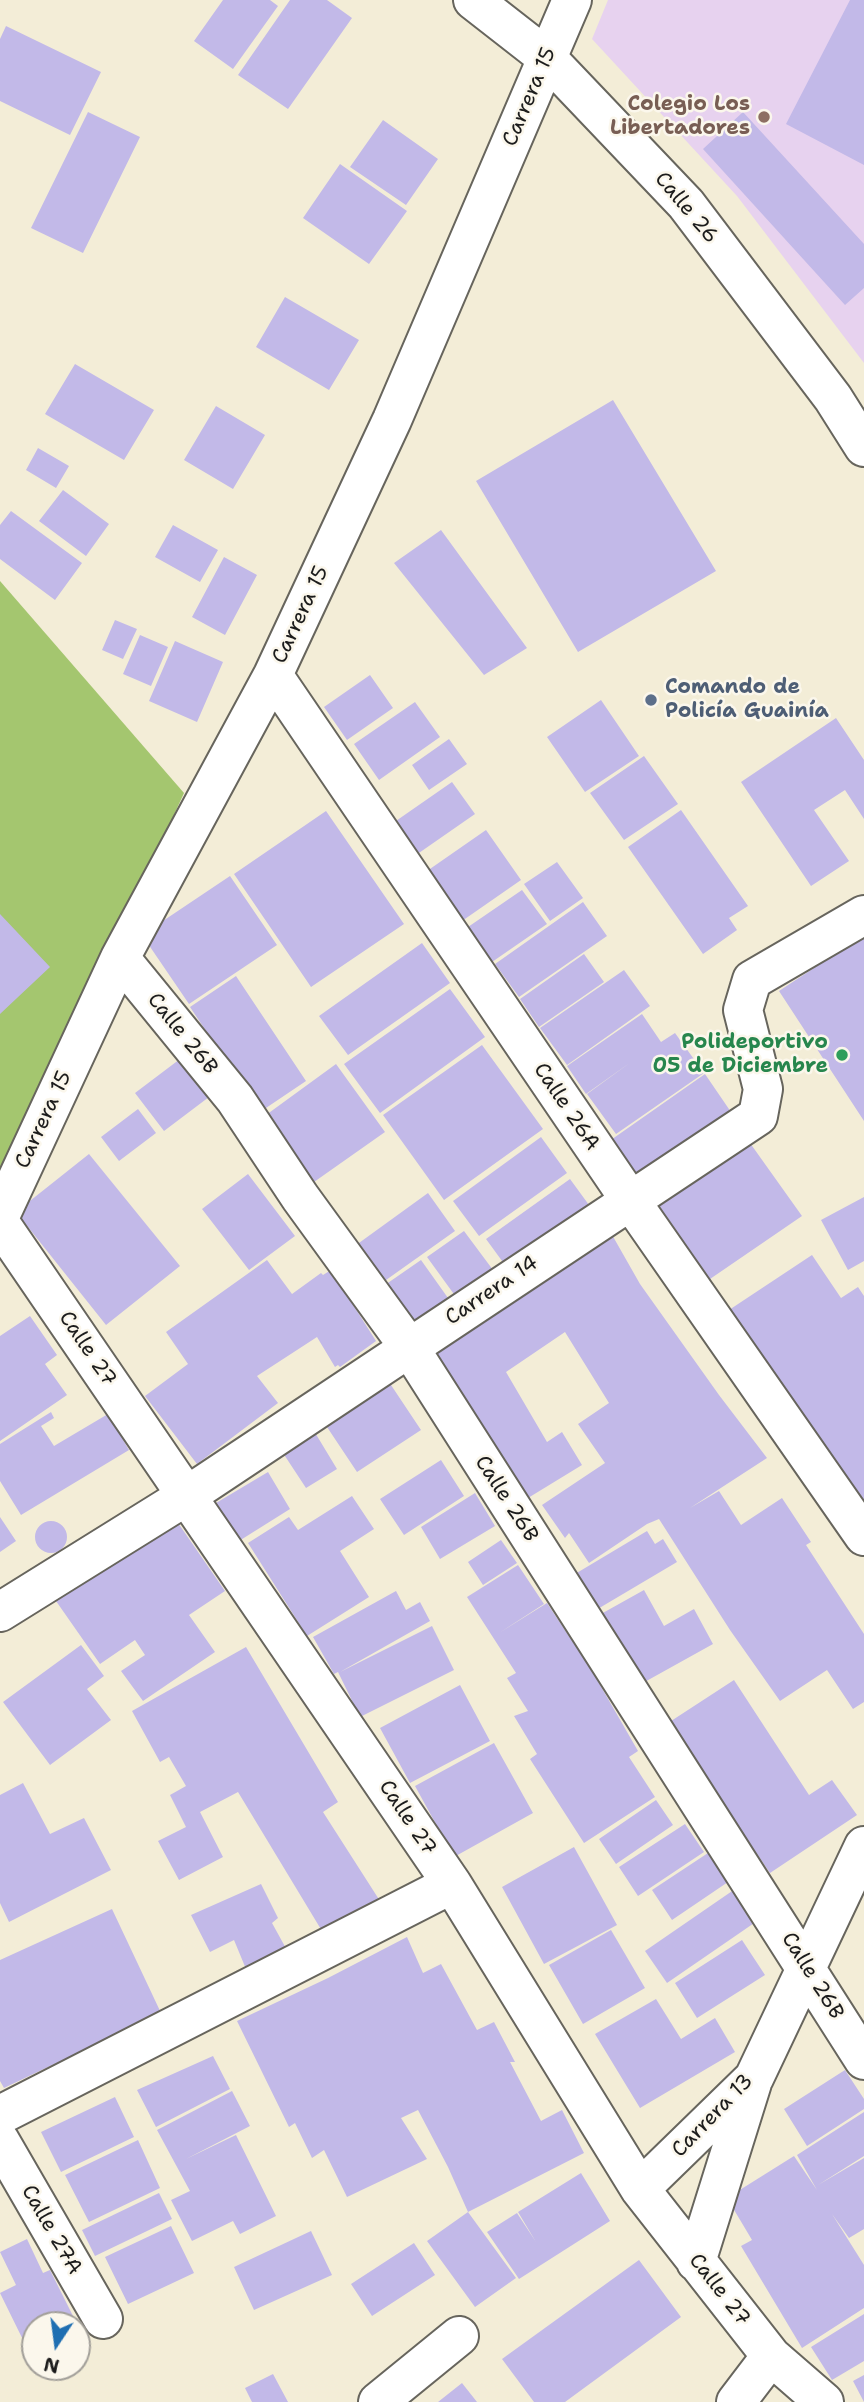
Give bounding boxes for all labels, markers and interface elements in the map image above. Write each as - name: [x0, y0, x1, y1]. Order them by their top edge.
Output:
- street label: Carrera 15: [498, 44, 562, 150]
- place label: Colegio Los Libertadores: [610, 92, 750, 142]
- marker: Colegio Los Libertadores: [756, 109, 772, 125]
- street label: Calle 26: [649, 167, 723, 249]
- street label: Carrera 15: [267, 562, 335, 668]
- place label: Comando de Policía Guainía: [665, 675, 829, 725]
- marker: Comando de Policía Guainía: [643, 692, 659, 708]
- street label: Calle 26B: [141, 988, 223, 1080]
- place label: Polideportivo 05 de Diciembre: [653, 1030, 828, 1080]
- marker: Polideportivo 05 de Diciembre: [834, 1047, 850, 1063]
- street label: Calle 26A: [527, 1058, 605, 1156]
- street label: Carrera 15: [10, 1067, 78, 1173]
- street label: Carrera 14: [441, 1251, 543, 1331]
- street label: Calle 27: [53, 1307, 121, 1391]
- street label: Calle 26B: [469, 1451, 543, 1547]
- street label: Calle 27: [373, 1776, 441, 1860]
- street label: Calle 26B: [775, 1928, 849, 2024]
- street label: Carrera 13: [667, 2069, 759, 2163]
- street label: Calle 27A: [15, 2181, 87, 2279]
- street label: Calle 27: [683, 2249, 755, 2331]
- north arrow: [21, 2311, 91, 2381]
- text: N: [41, 2351, 62, 2379]

